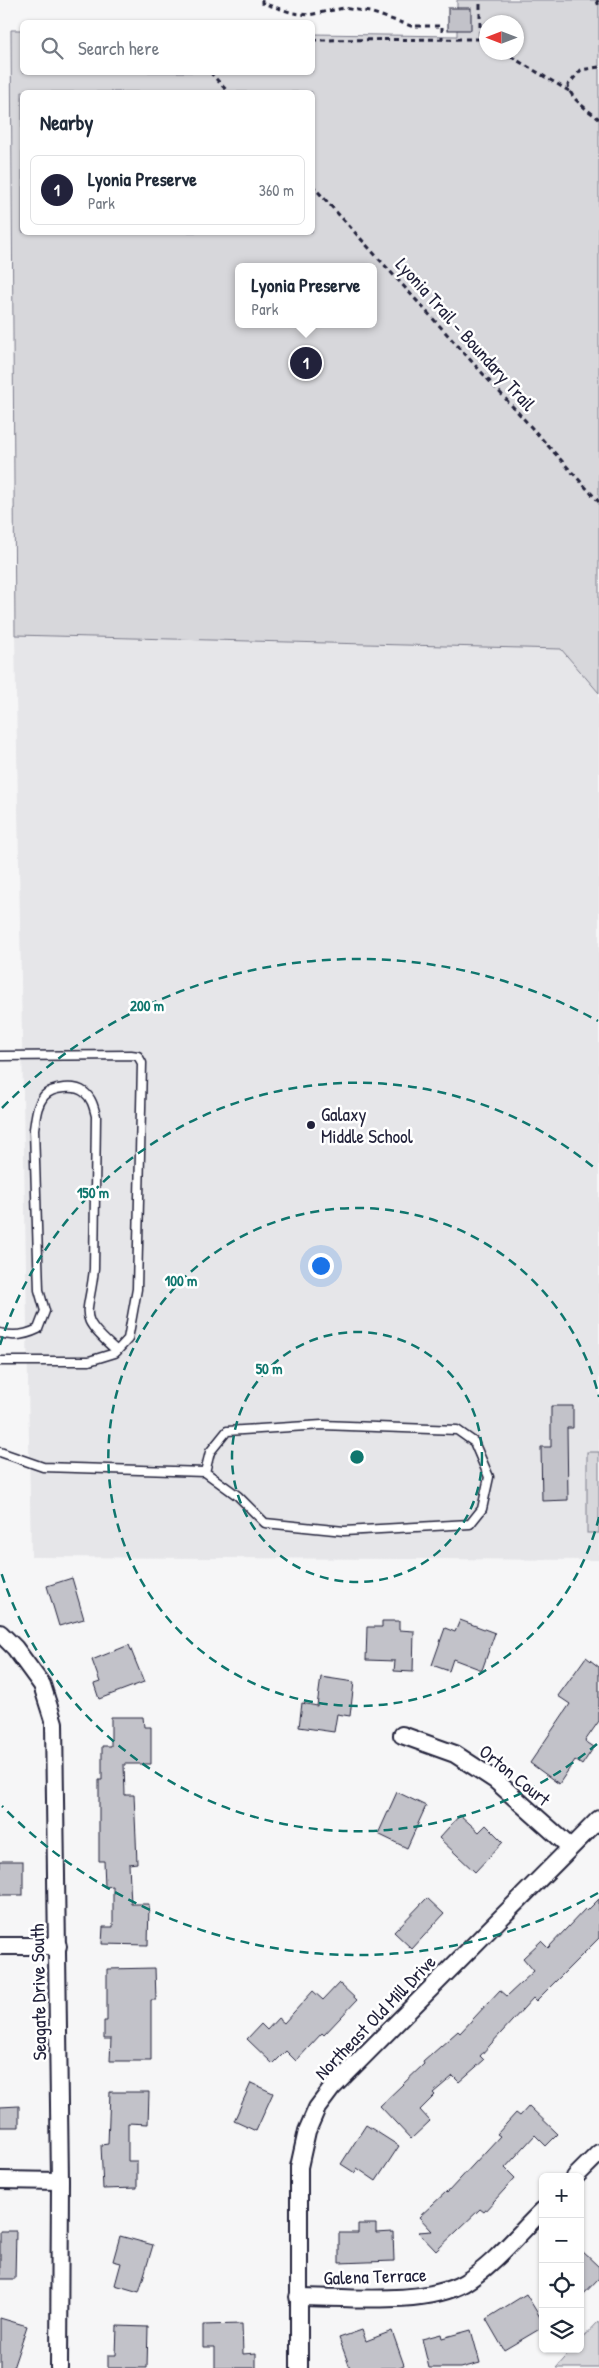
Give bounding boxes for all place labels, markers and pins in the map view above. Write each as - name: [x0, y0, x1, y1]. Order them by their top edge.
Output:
- pin: 1: [290, 344, 322, 382]
- place label: Galaxy Middle School: [321, 1101, 414, 1149]
- marker: Galaxy Middle School: [305, 1119, 317, 1131]
- centre of rings: [348, 1448, 366, 1466]

